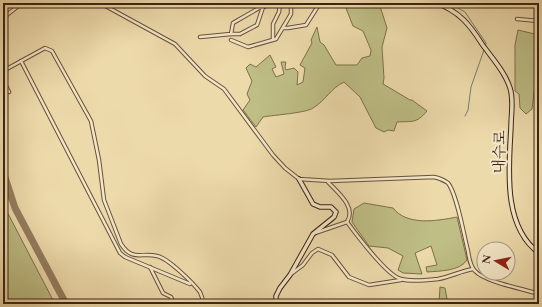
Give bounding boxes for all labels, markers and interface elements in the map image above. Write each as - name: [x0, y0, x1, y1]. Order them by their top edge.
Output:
- street label: 내수로: [489, 130, 509, 174]
- north arrow: [476, 241, 516, 281]
- text: N: [478, 254, 494, 265]

